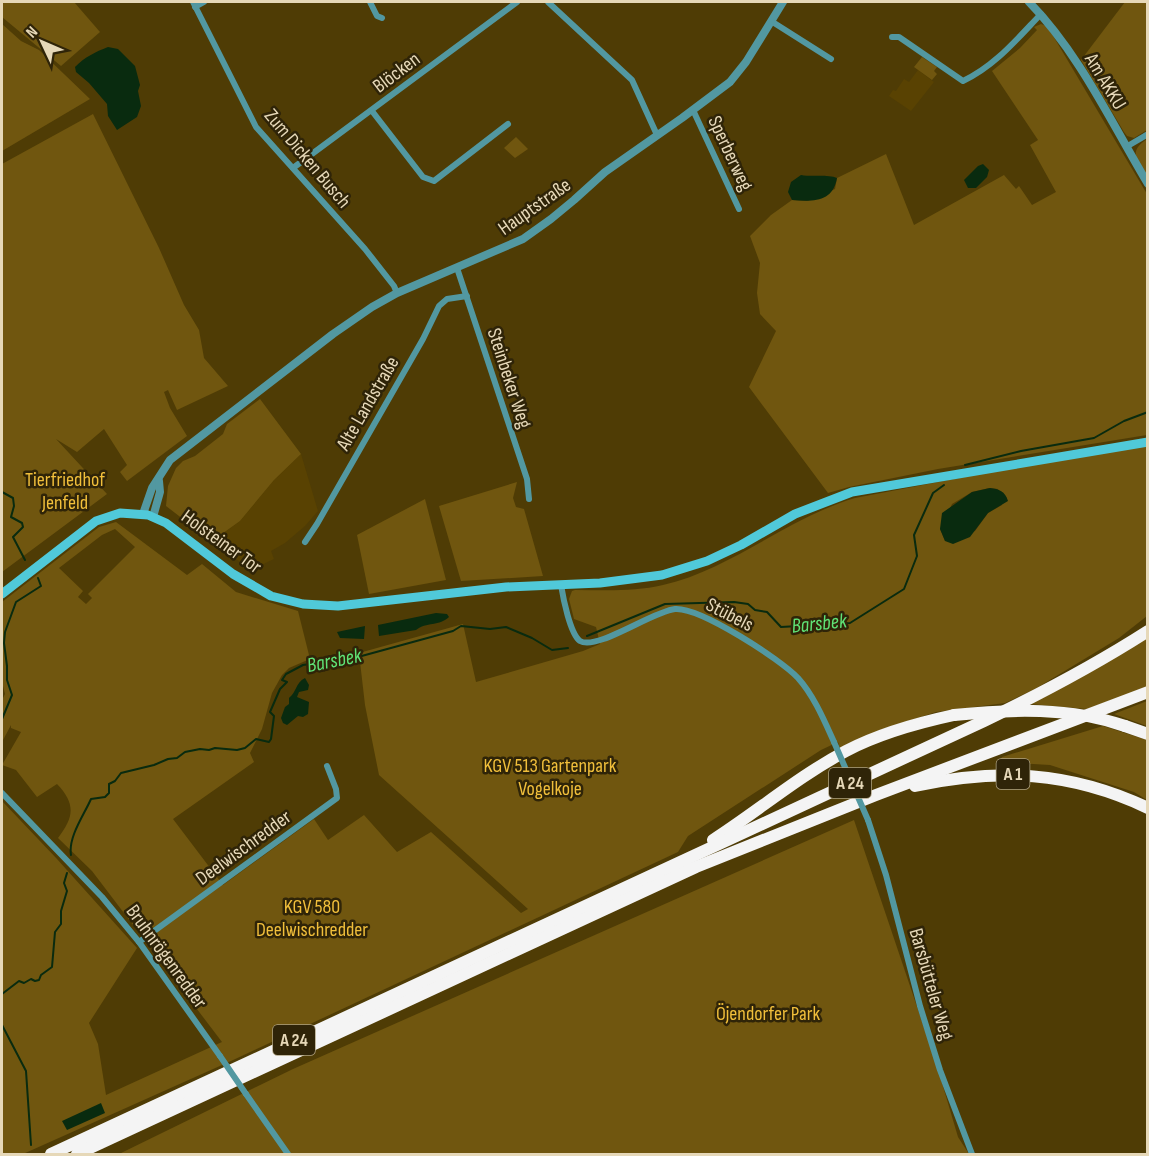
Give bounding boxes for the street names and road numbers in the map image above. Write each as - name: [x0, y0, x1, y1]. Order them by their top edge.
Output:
- street label: Blöcken: [368, 47, 425, 98]
- street label: Am AKKU: [1079, 48, 1131, 114]
- street label: Zum Dicken Busch: [259, 104, 356, 213]
- street label: Sperberweg: [702, 112, 758, 195]
- street label: Hauptstraße: [494, 173, 576, 241]
- street label: Steinbeker Weg: [482, 325, 537, 432]
- street label: Alte Landstraße: [331, 352, 404, 456]
- street label: Holsteiner Tor: [177, 505, 266, 579]
- street label: Stübels: [702, 593, 757, 637]
- road number: A 1: [996, 759, 1030, 789]
- road number: A 24: [829, 768, 871, 798]
- street label: Deelwischredder: [191, 805, 296, 891]
- street label: Bruhnrögenredder: [121, 900, 212, 1013]
- street label: Barsbütteler Weg: [904, 926, 958, 1043]
- road number: A 24: [273, 1025, 315, 1055]

